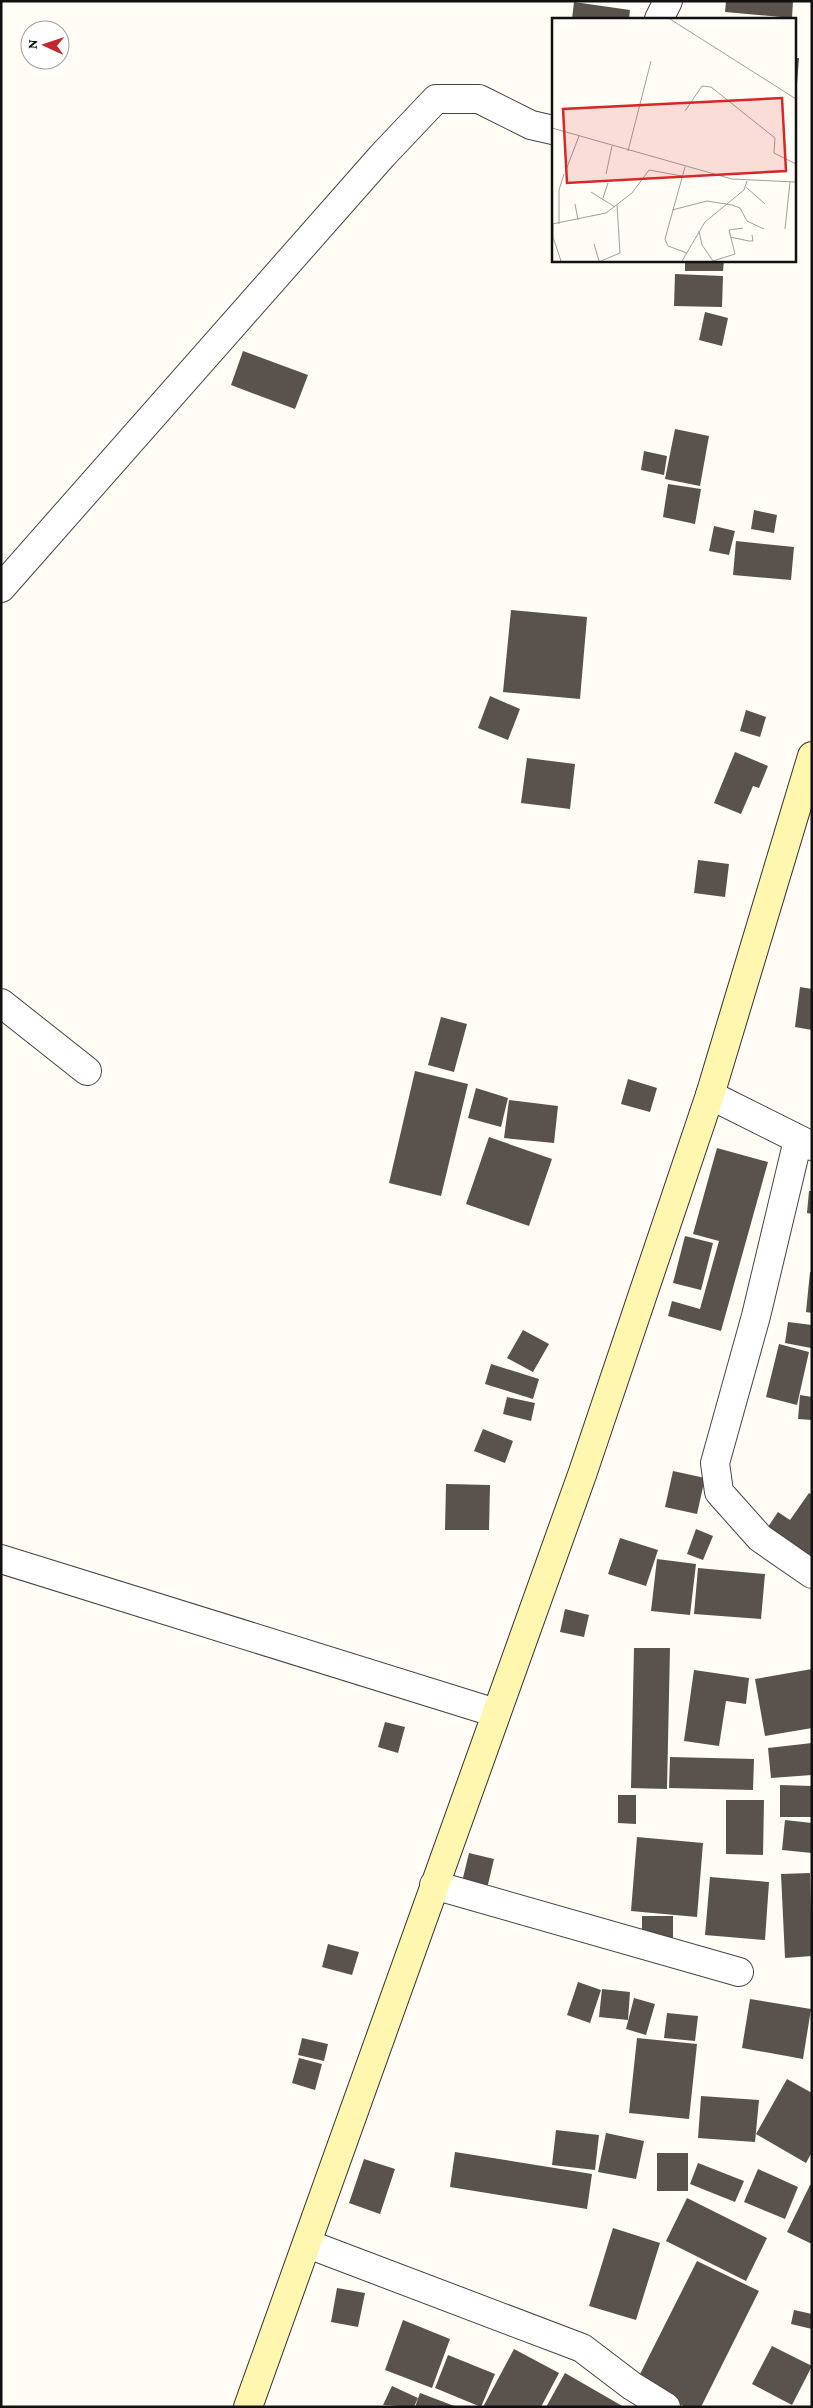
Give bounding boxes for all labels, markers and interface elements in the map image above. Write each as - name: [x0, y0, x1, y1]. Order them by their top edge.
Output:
- inset map: [552, 18, 796, 261]
- north arrow: [20, 20, 70, 70]
- text: N: [24, 39, 40, 50]

